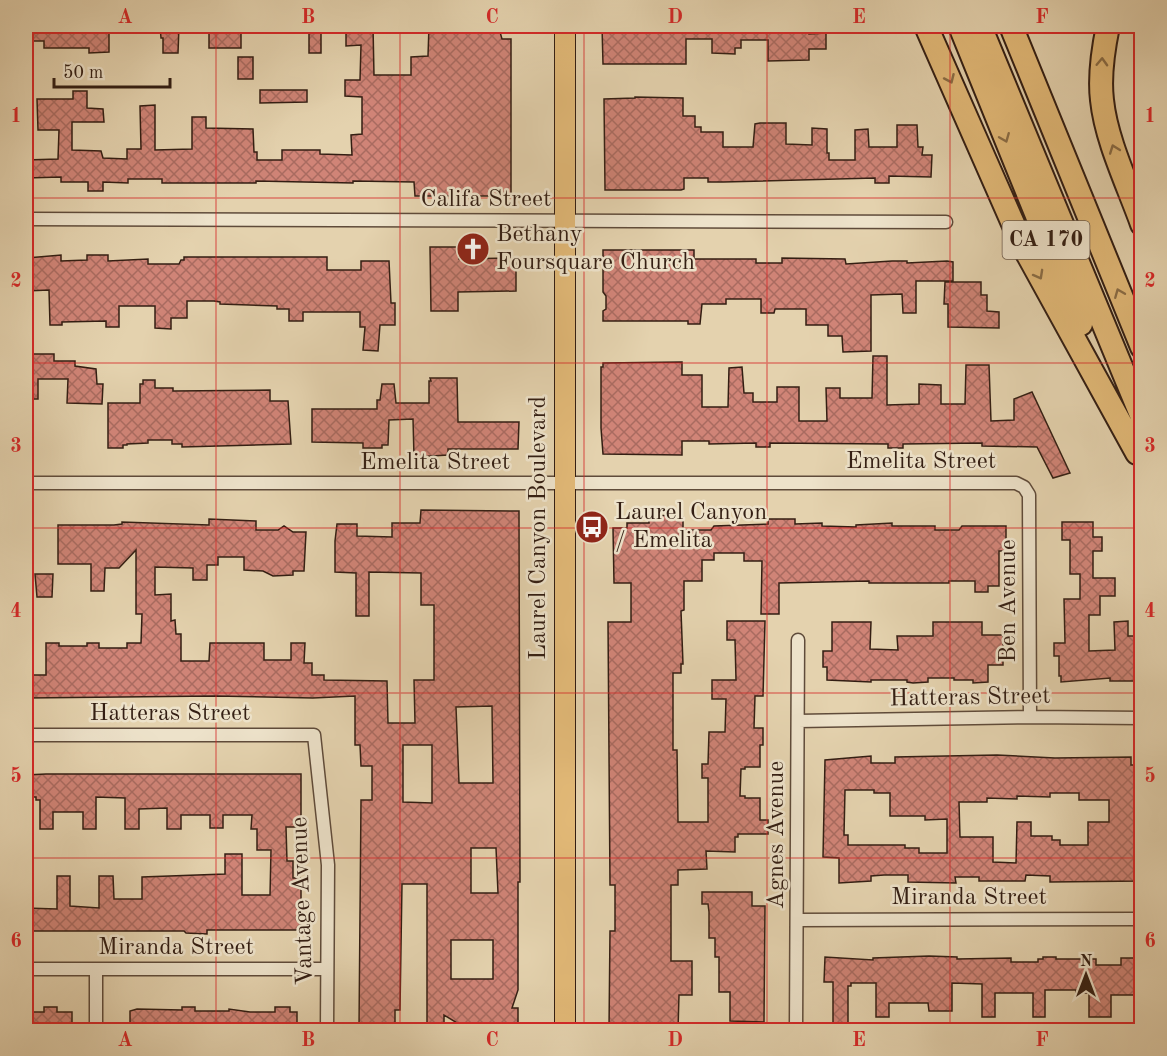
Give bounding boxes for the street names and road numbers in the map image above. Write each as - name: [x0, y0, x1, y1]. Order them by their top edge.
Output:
- street label: Califa Street: [421, 188, 552, 212]
- road number: CA 170: [1002, 221, 1090, 259]
- street label: Laurel Canyon Boulevard: [527, 396, 551, 660]
- street label: Emelita Street: [846, 450, 996, 474]
- street label: Emelita Street: [360, 451, 510, 475]
- street label: Ben Avenue: [997, 539, 1021, 663]
- street label: Hatteras Street: [889, 685, 1051, 711]
- street label: Hatteras Street: [89, 702, 251, 726]
- street label: Agnes Avenue: [765, 761, 789, 909]
- street label: Vantage Avenue: [288, 816, 318, 986]
- street label: Miranda Street: [891, 886, 1047, 910]
- street label: Miranda Street: [98, 936, 254, 960]

